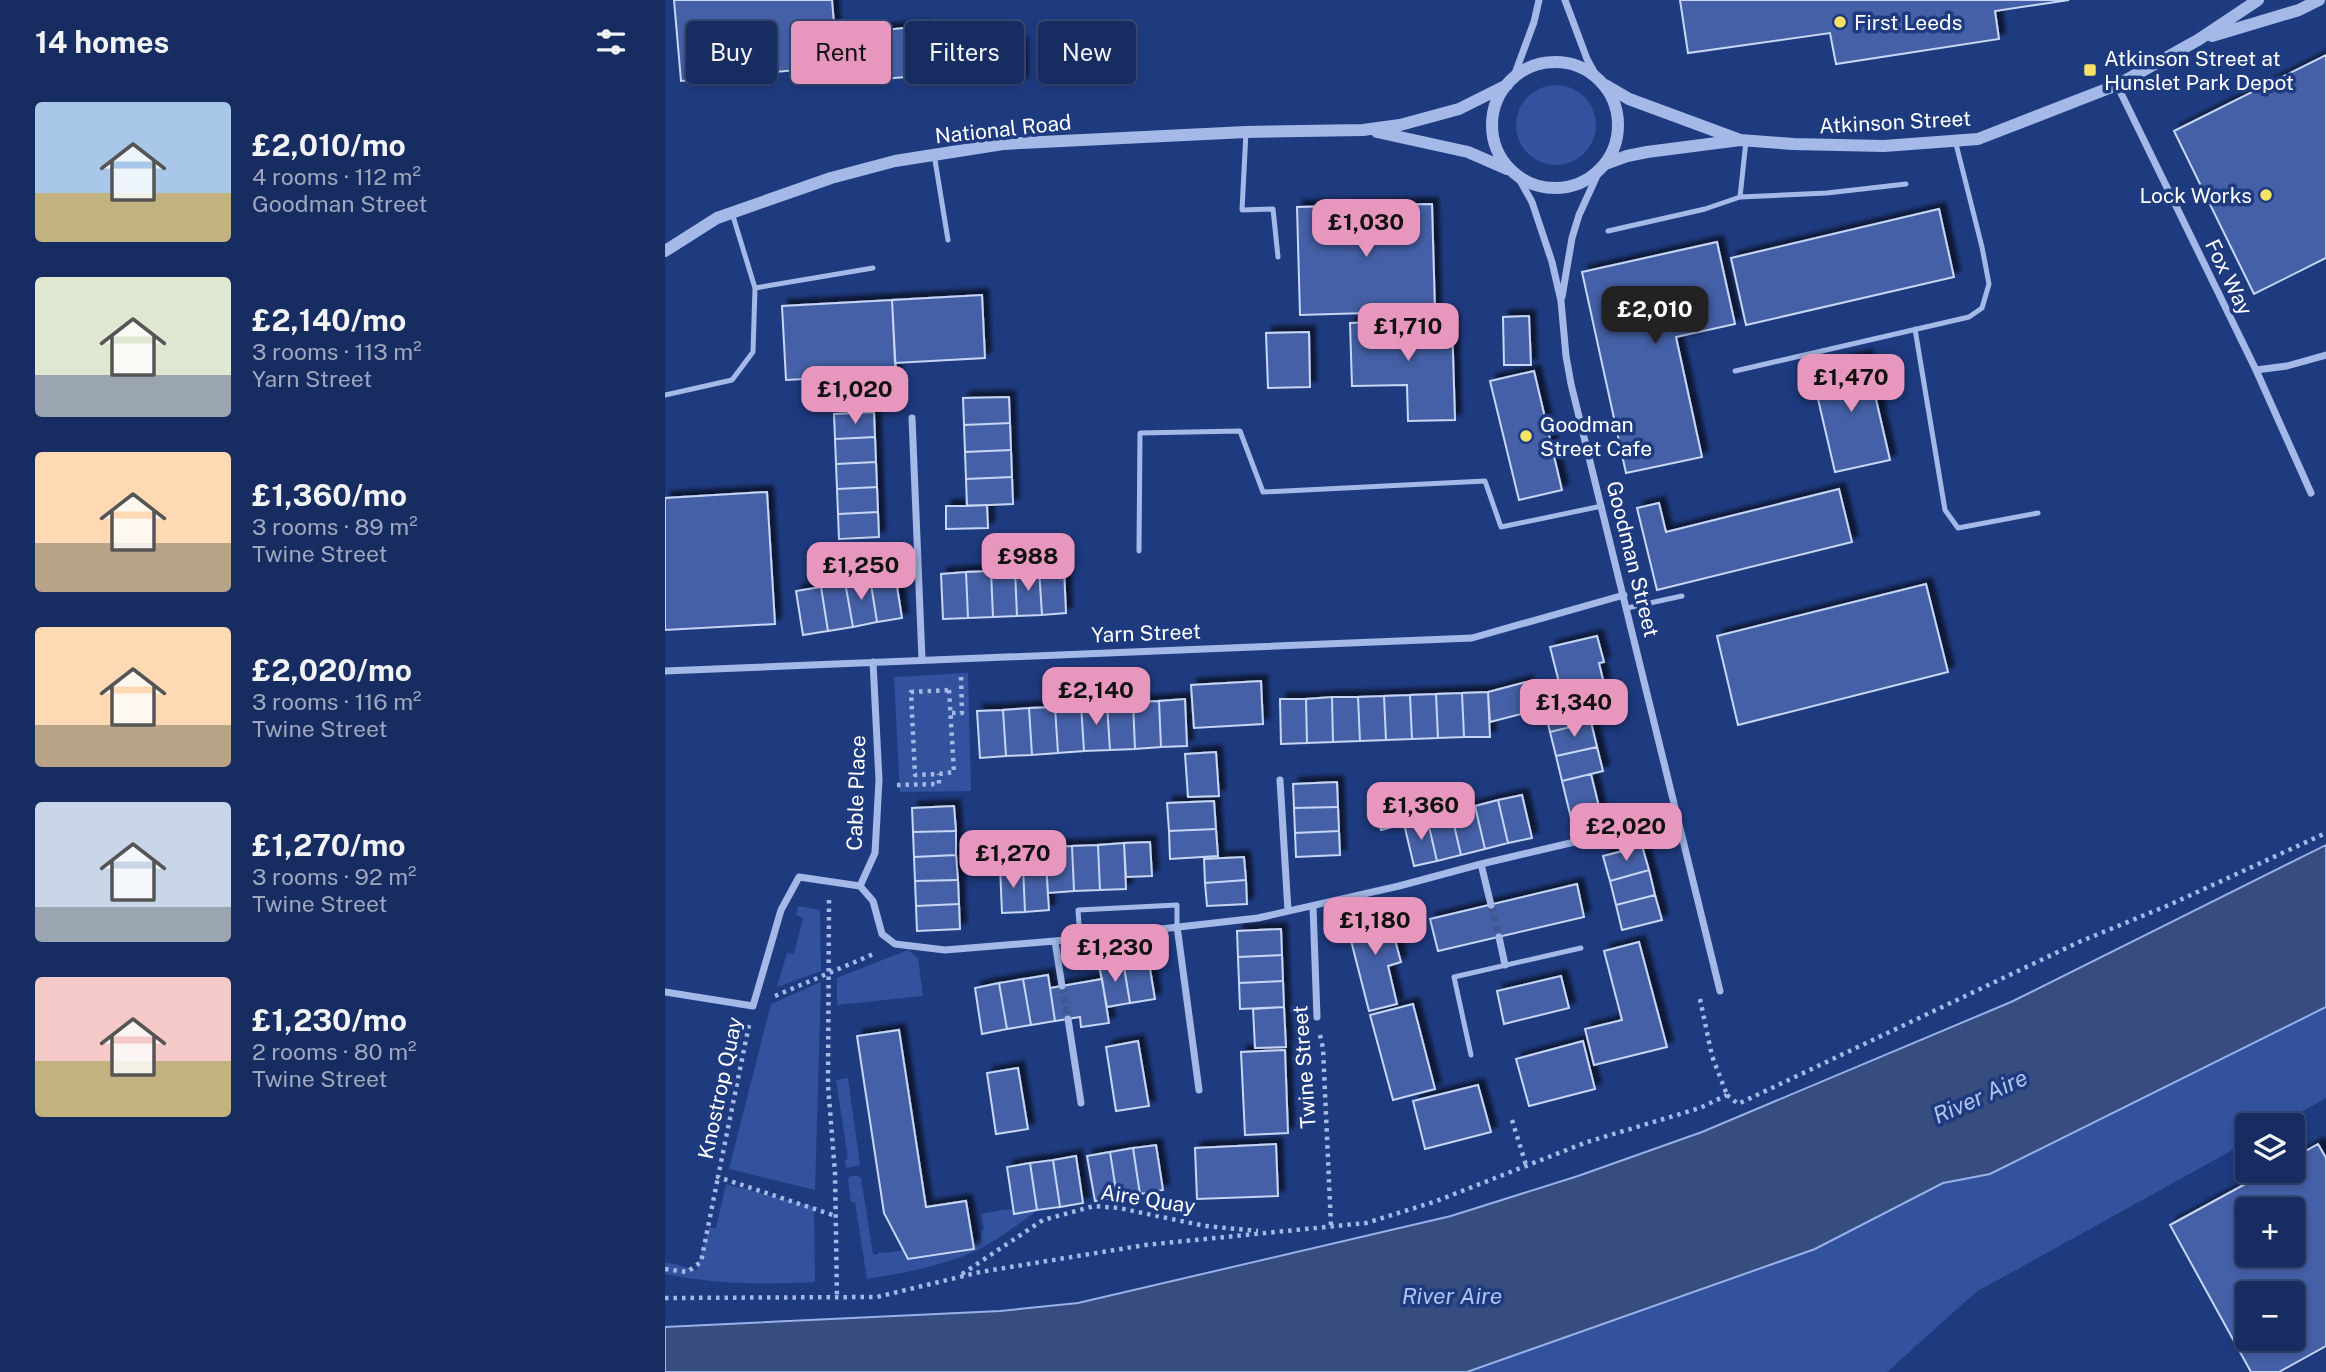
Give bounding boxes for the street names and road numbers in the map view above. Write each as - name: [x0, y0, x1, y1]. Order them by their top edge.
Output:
- street label: Atkinson Street: [1818, 106, 1972, 138]
- street label: National Road: [934, 109, 1072, 149]
- street label: Fox Way: [2200, 235, 2258, 319]
- street label: Goodman Street: [1602, 478, 1664, 640]
- street label: Yarn Street: [1091, 619, 1201, 647]
- street label: Cable Place: [841, 735, 871, 851]
- street label: Twine Street: [1287, 1004, 1321, 1130]
- street label: Knostrop Quay: [693, 1015, 747, 1161]
- street label: Aire Quay: [1099, 1179, 1197, 1219]

